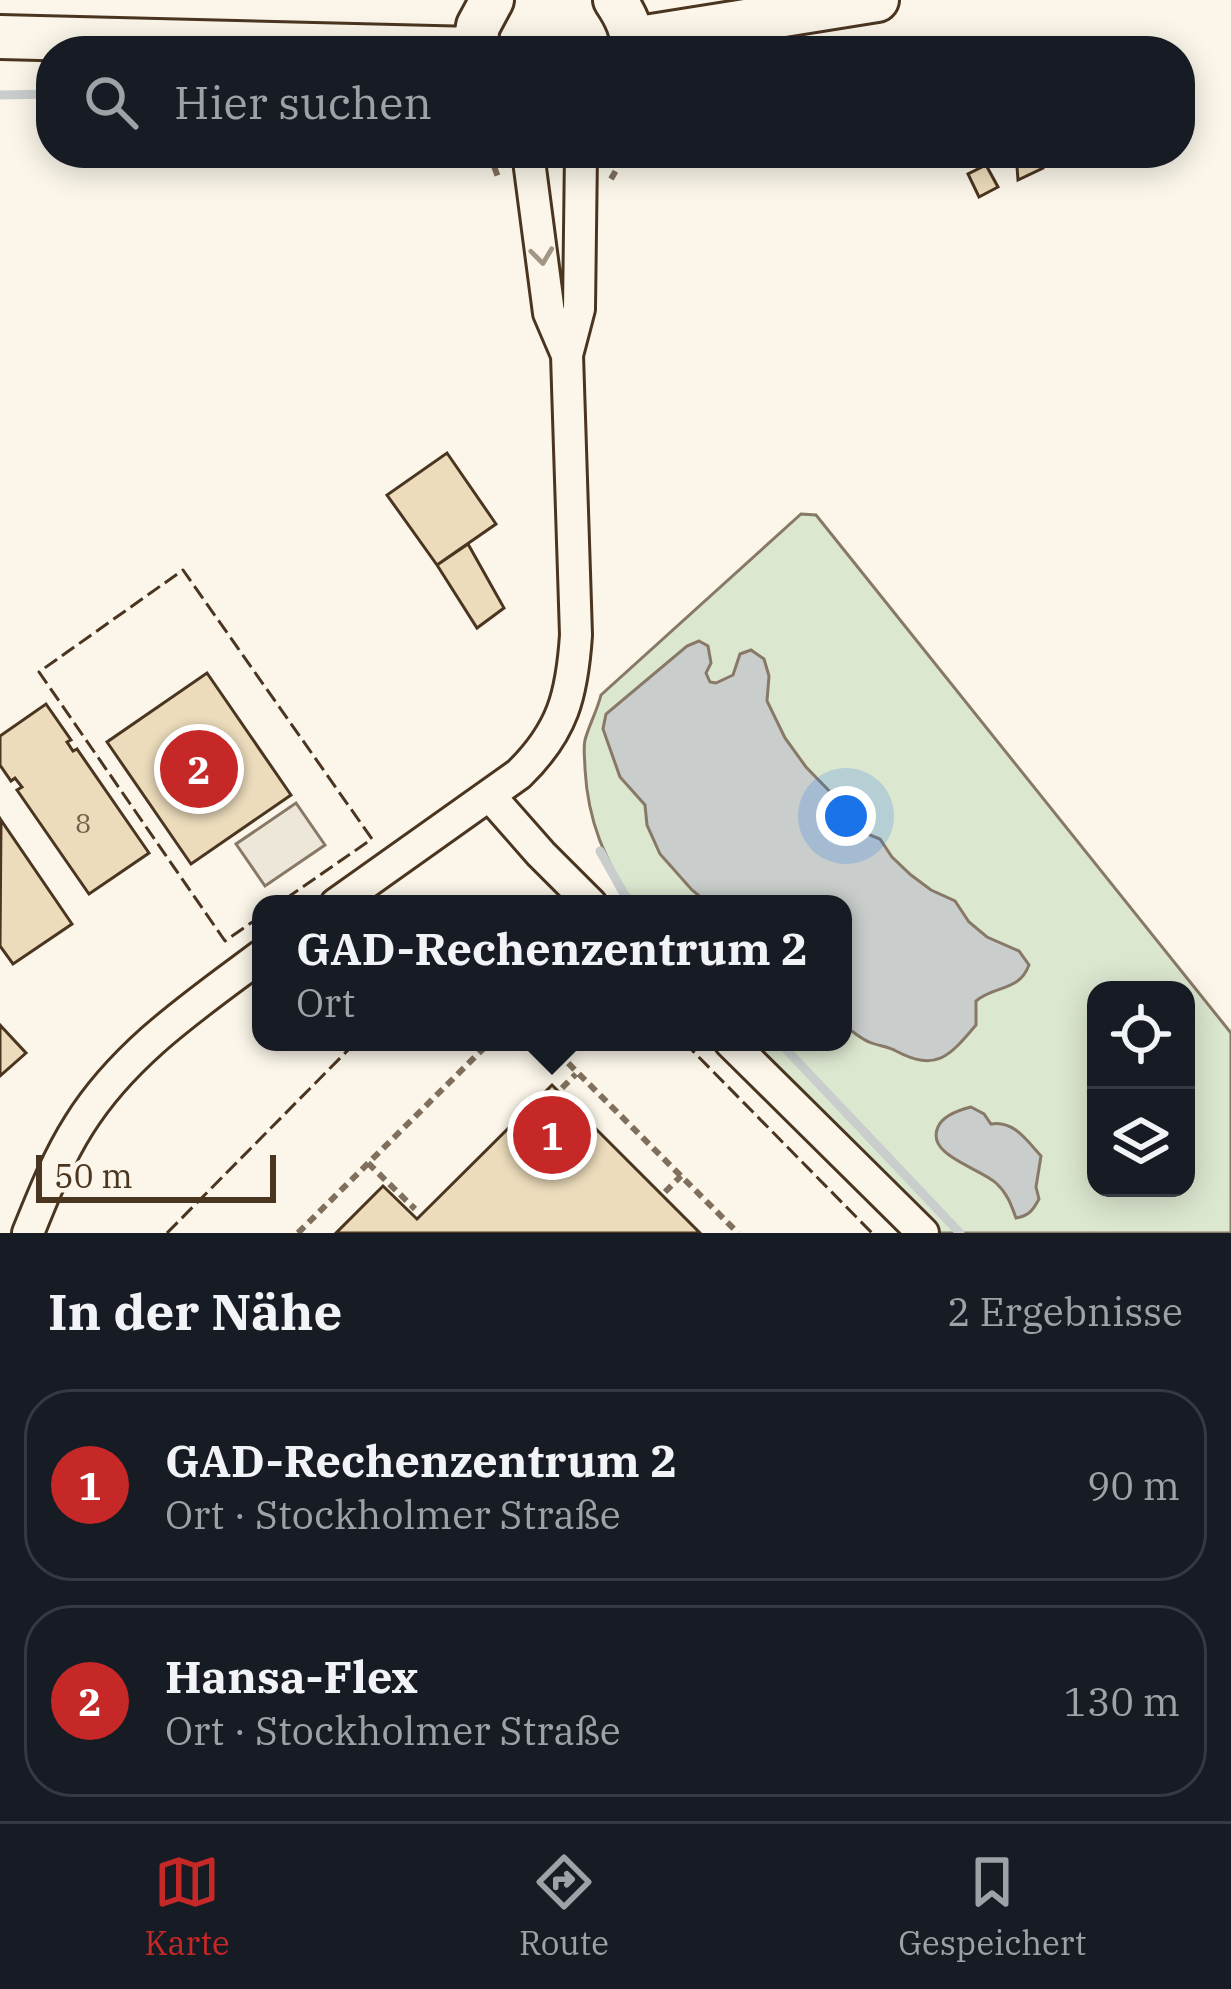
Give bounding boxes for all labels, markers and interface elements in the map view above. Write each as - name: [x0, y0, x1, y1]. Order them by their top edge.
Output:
- search box: [36, 36, 1195, 168]
- icon: search: [78, 69, 144, 135]
- text: Hier suchen: [174, 73, 432, 131]
- one-way arrow: [528, 246, 554, 266]
- pin: 2: [160, 724, 238, 814]
- your location: [816, 786, 876, 846]
- house number: 8: [75, 805, 91, 840]
- popup: [252, 895, 852, 1051]
- text: GAD-Rechenzentrum 2: [296, 919, 808, 977]
- text: Ort: [296, 977, 355, 1028]
- map controls: [1087, 981, 1195, 1197]
- button: locate: [1087, 981, 1195, 1089]
- button: layers: [1087, 1089, 1195, 1197]
- pin: 1: [513, 1090, 591, 1180]
- scale bar: [36, 1149, 276, 1202]
- text: 50 m: [54, 1154, 133, 1197]
- text: In der Nähe: [48, 1278, 342, 1344]
- text: 2 Ergebnisse: [947, 1286, 1183, 1337]
- text: GAD-Rechenzentrum 2: [165, 1431, 677, 1489]
- text: 1: [78, 1460, 102, 1511]
- text: 90 m: [1087, 1460, 1180, 1511]
- text: Ort · Stockholmer Straße: [165, 1489, 621, 1540]
- text: Hansa-Flex: [165, 1647, 418, 1705]
- text: 2: [78, 1676, 102, 1727]
- text: 130 m: [1064, 1676, 1180, 1727]
- text: Ort · Stockholmer Straße: [165, 1705, 621, 1756]
- tab: Karte: [145, 1849, 230, 1964]
- tab: Route: [519, 1849, 609, 1964]
- tab: Gespeichert: [898, 1849, 1086, 1964]

